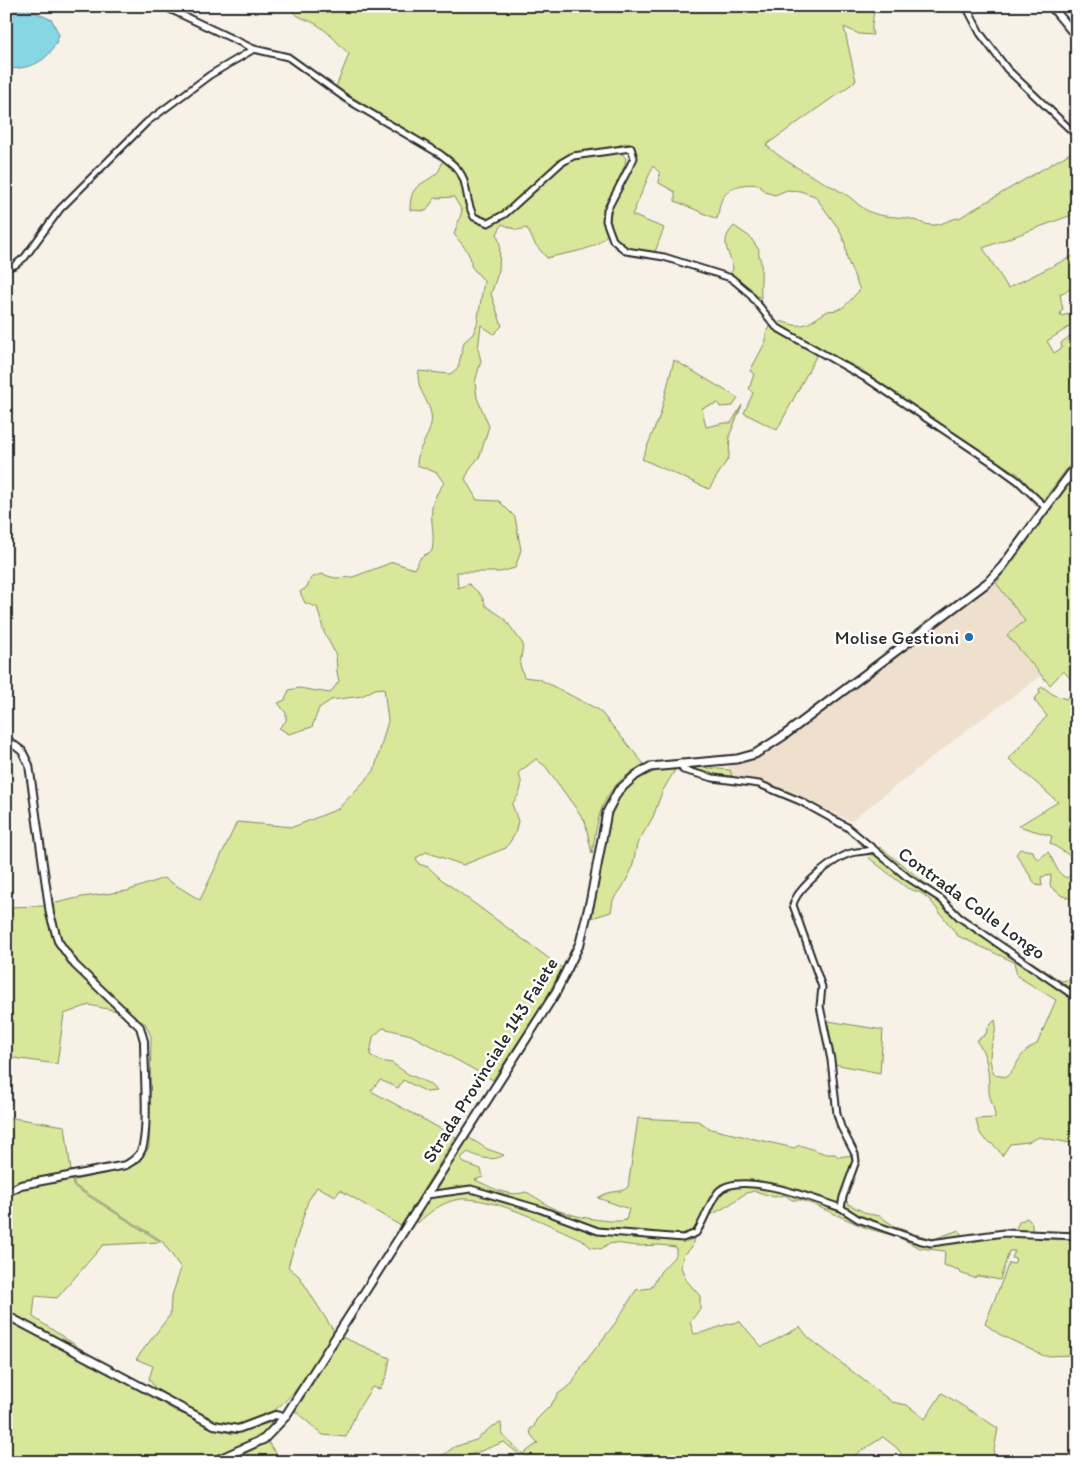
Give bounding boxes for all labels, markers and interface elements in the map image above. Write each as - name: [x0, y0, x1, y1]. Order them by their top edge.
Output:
- place label: Molise Gestioni: [835, 626, 959, 649]
- marker: Molise Gestioni: [963, 631, 975, 643]
- street label: Contrada Colle Longo: [894, 842, 1050, 964]
- street label: Strada Provinciale 143 Faiete: [417, 953, 563, 1167]

